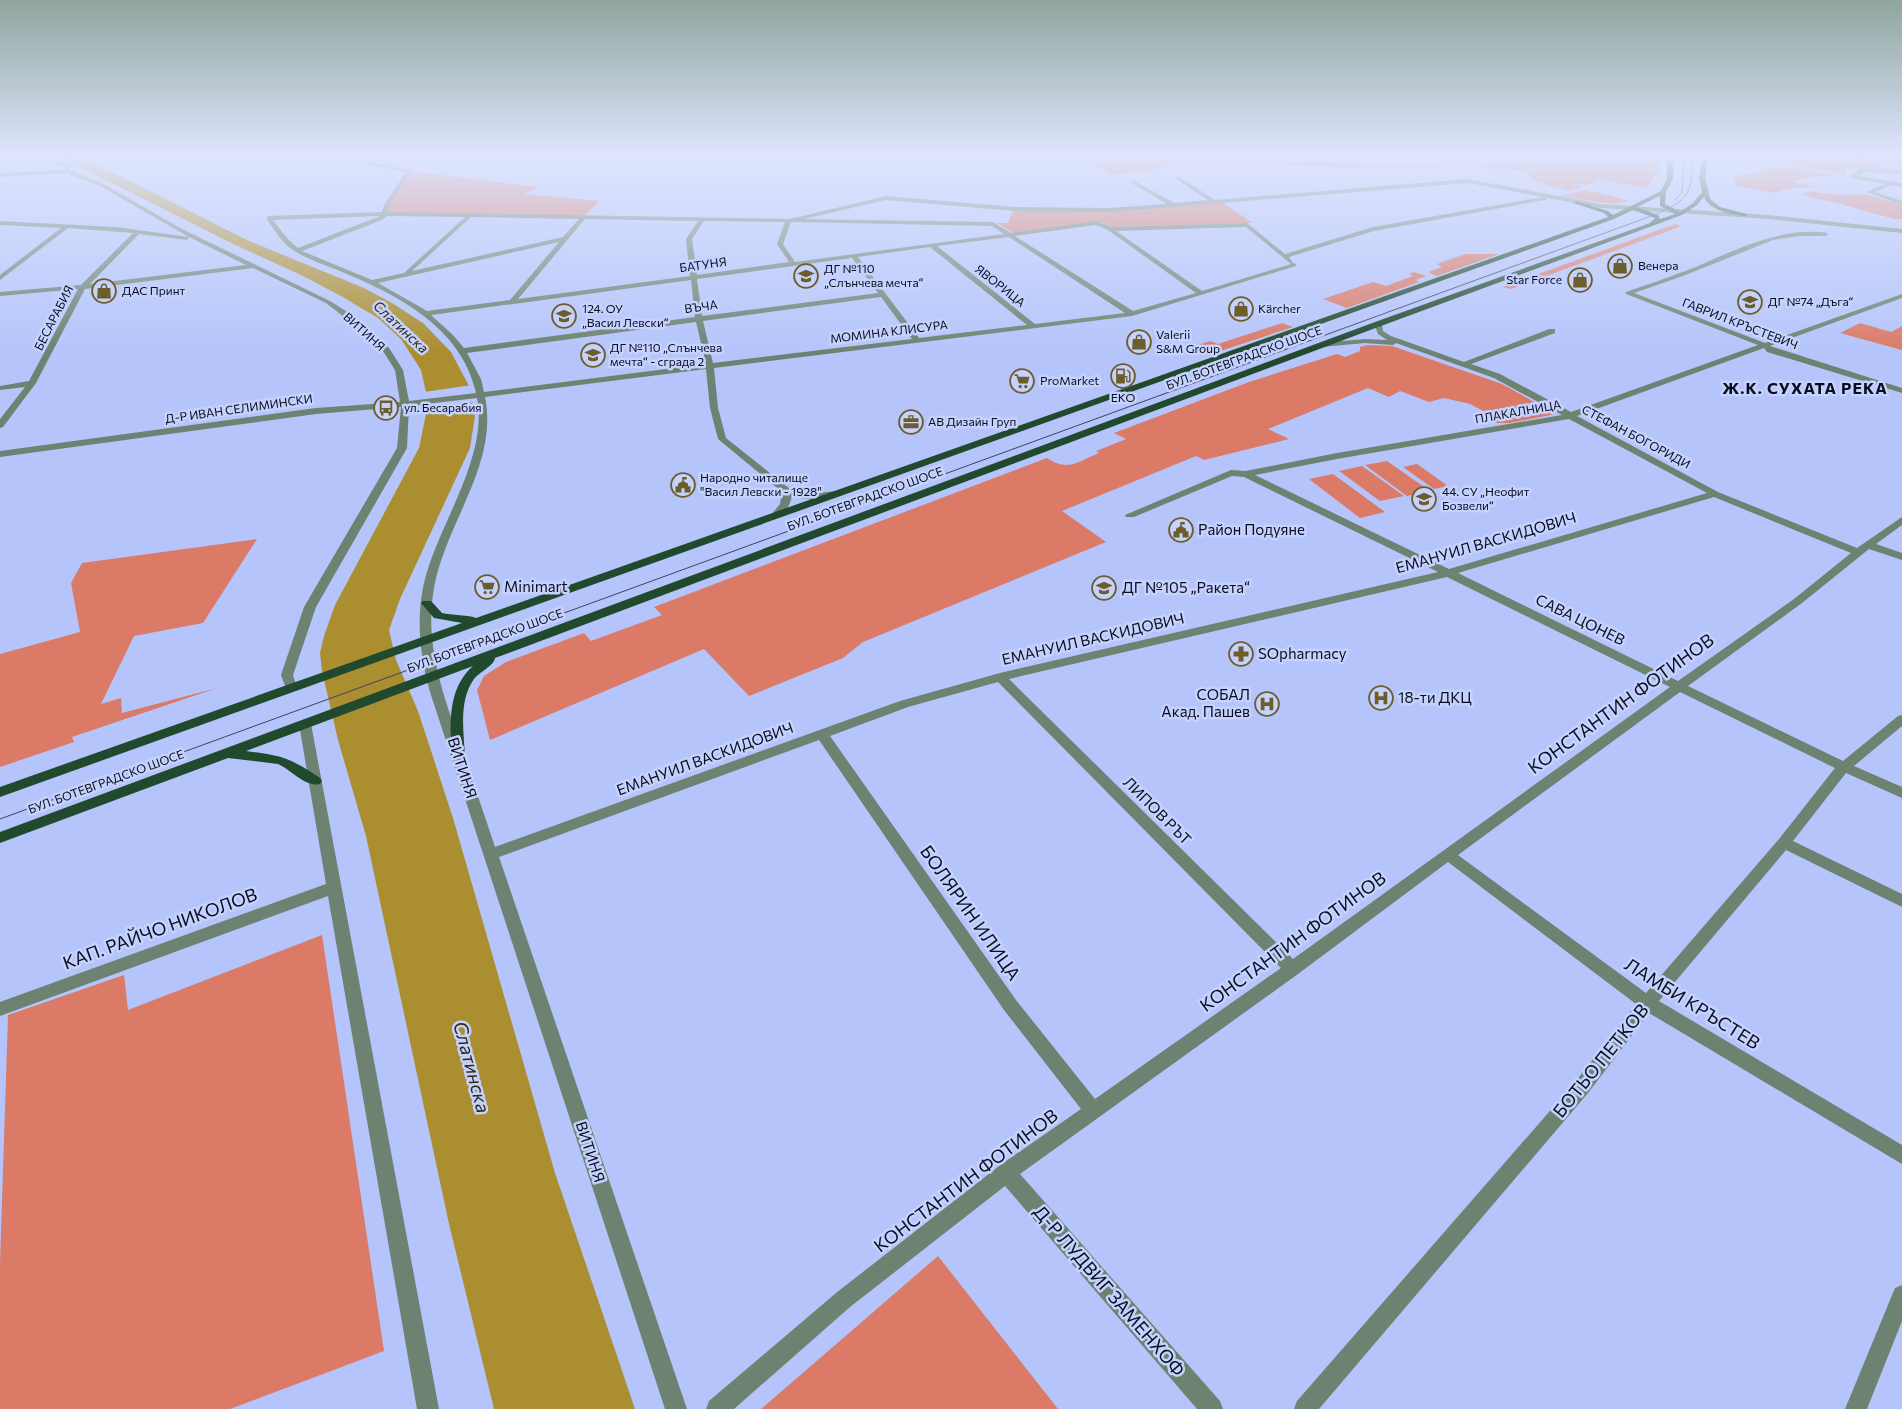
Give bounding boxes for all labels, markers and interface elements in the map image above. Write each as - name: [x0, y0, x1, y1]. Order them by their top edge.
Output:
- shop icon: Венера: [1607, 253, 1633, 279]
- street label: БАТУНЯ: [678, 254, 727, 274]
- place label: Венера: [1638, 258, 1678, 272]
- place label: ДГ №110 „Слънчева мечта“: [824, 261, 924, 289]
- street label: ЯВОРИЦА: [973, 261, 1028, 309]
- school or university icon: ДГ №110 „Слънчева мечта“: [793, 263, 819, 289]
- shop icon: Star Force: [1567, 267, 1593, 293]
- place label: Star Force: [1506, 272, 1562, 286]
- shop icon: ДАС Принт: [91, 278, 117, 304]
- street label: БЕСАРАБИЯ: [31, 283, 75, 352]
- place label: ДАС Принт: [122, 283, 186, 297]
- school or university icon: ДГ №74 „Дъга“: [1737, 289, 1763, 315]
- place label: ДГ №74 „Дъга“: [1768, 294, 1854, 308]
- street label: ГАВРИЛ КРЪСТЕВИЧ: [1681, 295, 1800, 352]
- shop icon: Кärcher: [1228, 296, 1254, 322]
- water label: Слатинска: [370, 297, 432, 356]
- street label: ВЪЧА: [683, 297, 718, 315]
- place label: 124. ОУ „Васил Левски“: [582, 301, 669, 329]
- place label: Кärcher: [1258, 301, 1301, 315]
- school or university icon: 124. ОУ „Васил Левски“: [551, 303, 577, 329]
- street label: ВИТИНЯ: [341, 309, 388, 353]
- street label: МОМИНА КЛИСУРА: [829, 317, 949, 345]
- street label: БУЛ. БОТЕВГРАДСКО ШОСЕ: [1164, 322, 1324, 392]
- place label: Valerii S&M Group: [1156, 327, 1220, 355]
- shop icon: Valerii S&M Group: [1126, 329, 1152, 355]
- place label: ДГ №110 „Слънчева мечта“ - сграда 2: [610, 340, 722, 368]
- school or university icon: ДГ №110 „Слънчева мечта“ - сграда 2: [580, 342, 606, 368]
- fuel station icon: EKO: [1110, 363, 1136, 389]
- supermarket icon: ProMarket: [1009, 368, 1035, 394]
- place label: ProMarket: [1040, 373, 1099, 387]
- district label: Ж.К. СУХАТА РЕКА: [1722, 378, 1888, 397]
- place label: EKO: [1111, 390, 1135, 404]
- street label: Д-Р ИВАН СЕЛИМИНСКИ: [164, 391, 314, 425]
- bus stop icon: ул. Бесарабия: [373, 395, 399, 421]
- street label: ПЛАКАЛНИЦА: [1474, 397, 1562, 425]
- place label: ул. Бесарабия: [404, 400, 482, 414]
- street label: СТЕФАН БОГОРИДИ: [1580, 402, 1693, 471]
- office icon: АВ Дизайн Груп: [898, 409, 924, 435]
- place label: АВ Дизайн Груп: [928, 414, 1016, 428]
- street label: БУЛ. БОТЕВГРАДСКО ШОСЕ: [785, 463, 945, 533]
- place label: Народно читалище "Васил Левски - 1928": [700, 470, 822, 498]
- public building icon: Народно читалище "Васил Левски - 1928": [670, 472, 696, 498]
- place label: 44. СУ „Неофит Бозвели“: [1442, 484, 1530, 512]
- school or university icon: 44. СУ „Неофит Бозвели“: [1411, 486, 1437, 512]
- street label: ЕМАНУИЛ ВАСКИДОВИЧ: [1393, 508, 1578, 576]
- public building icon: Район Подуяне: [1168, 517, 1194, 543]
- place label: Район Подуяне: [1198, 520, 1305, 538]
- supermarket icon: Minimart: [474, 574, 500, 600]
- school or university icon: ДГ №105 „Ракета“: [1091, 575, 1117, 601]
- place label: Minimart: [504, 577, 568, 595]
- place label: ДГ №105 „Ракета“: [1122, 578, 1250, 596]
- street label: САВА ЦОНЕВ: [1533, 590, 1628, 649]
- street label: БУЛ. БОТЕВГРАДСКО ШОСЕ: [405, 605, 565, 675]
- street label: ЕМАНУИЛ ВАСКИДОВИЧ: [1000, 608, 1186, 668]
- street label: КОНСТАНТИН ФОТИНОВ: [1523, 628, 1718, 778]
- pharmacy icon: SOpharmacy: [1228, 641, 1254, 667]
- place label: SOpharmacy: [1258, 644, 1347, 662]
- place label: СОБАЛ Акад. Пашев: [1161, 685, 1250, 720]
- hospital icon: 18-ти ДКЦ: [1368, 685, 1394, 711]
- place label: 18-ти ДКЦ: [1398, 688, 1472, 706]
- hospital icon: СОБАЛ Акад. Пашев: [1254, 691, 1280, 717]
- street label: ЕМАНУИЛ ВАСКИДОВИЧ: [614, 718, 796, 798]
- street label: ВИТИНЯ: [445, 735, 481, 801]
- street label: БУЛ. БОТЕВГРАДСКО ШОСЕ: [26, 746, 186, 816]
- street label: ЛИПОВ РЪТ: [1120, 773, 1196, 848]
- street label: БОЛЯРИН ИЛИЦА: [916, 841, 1026, 984]
- street label: КОНСТАНТИН ФОТИНОВ: [1195, 866, 1390, 1016]
- street label: КАП. РАЙЧО НИКОЛОВ: [60, 883, 260, 973]
- street label: ЛАМБИ КРЪСТЕВ: [1621, 953, 1764, 1054]
- street label: БОТЬО ПЕТКОВ: [1548, 999, 1653, 1122]
- water label: Слатинска: [449, 1019, 496, 1115]
- street label: КОНСТАНТИН ФОТИНОВ: [869, 1104, 1062, 1256]
- street label: ВИТИНЯ: [573, 1119, 609, 1185]
- street label: Д-Р ЛУДВИГ ЗАМЕНХОФ: [1030, 1200, 1190, 1380]

